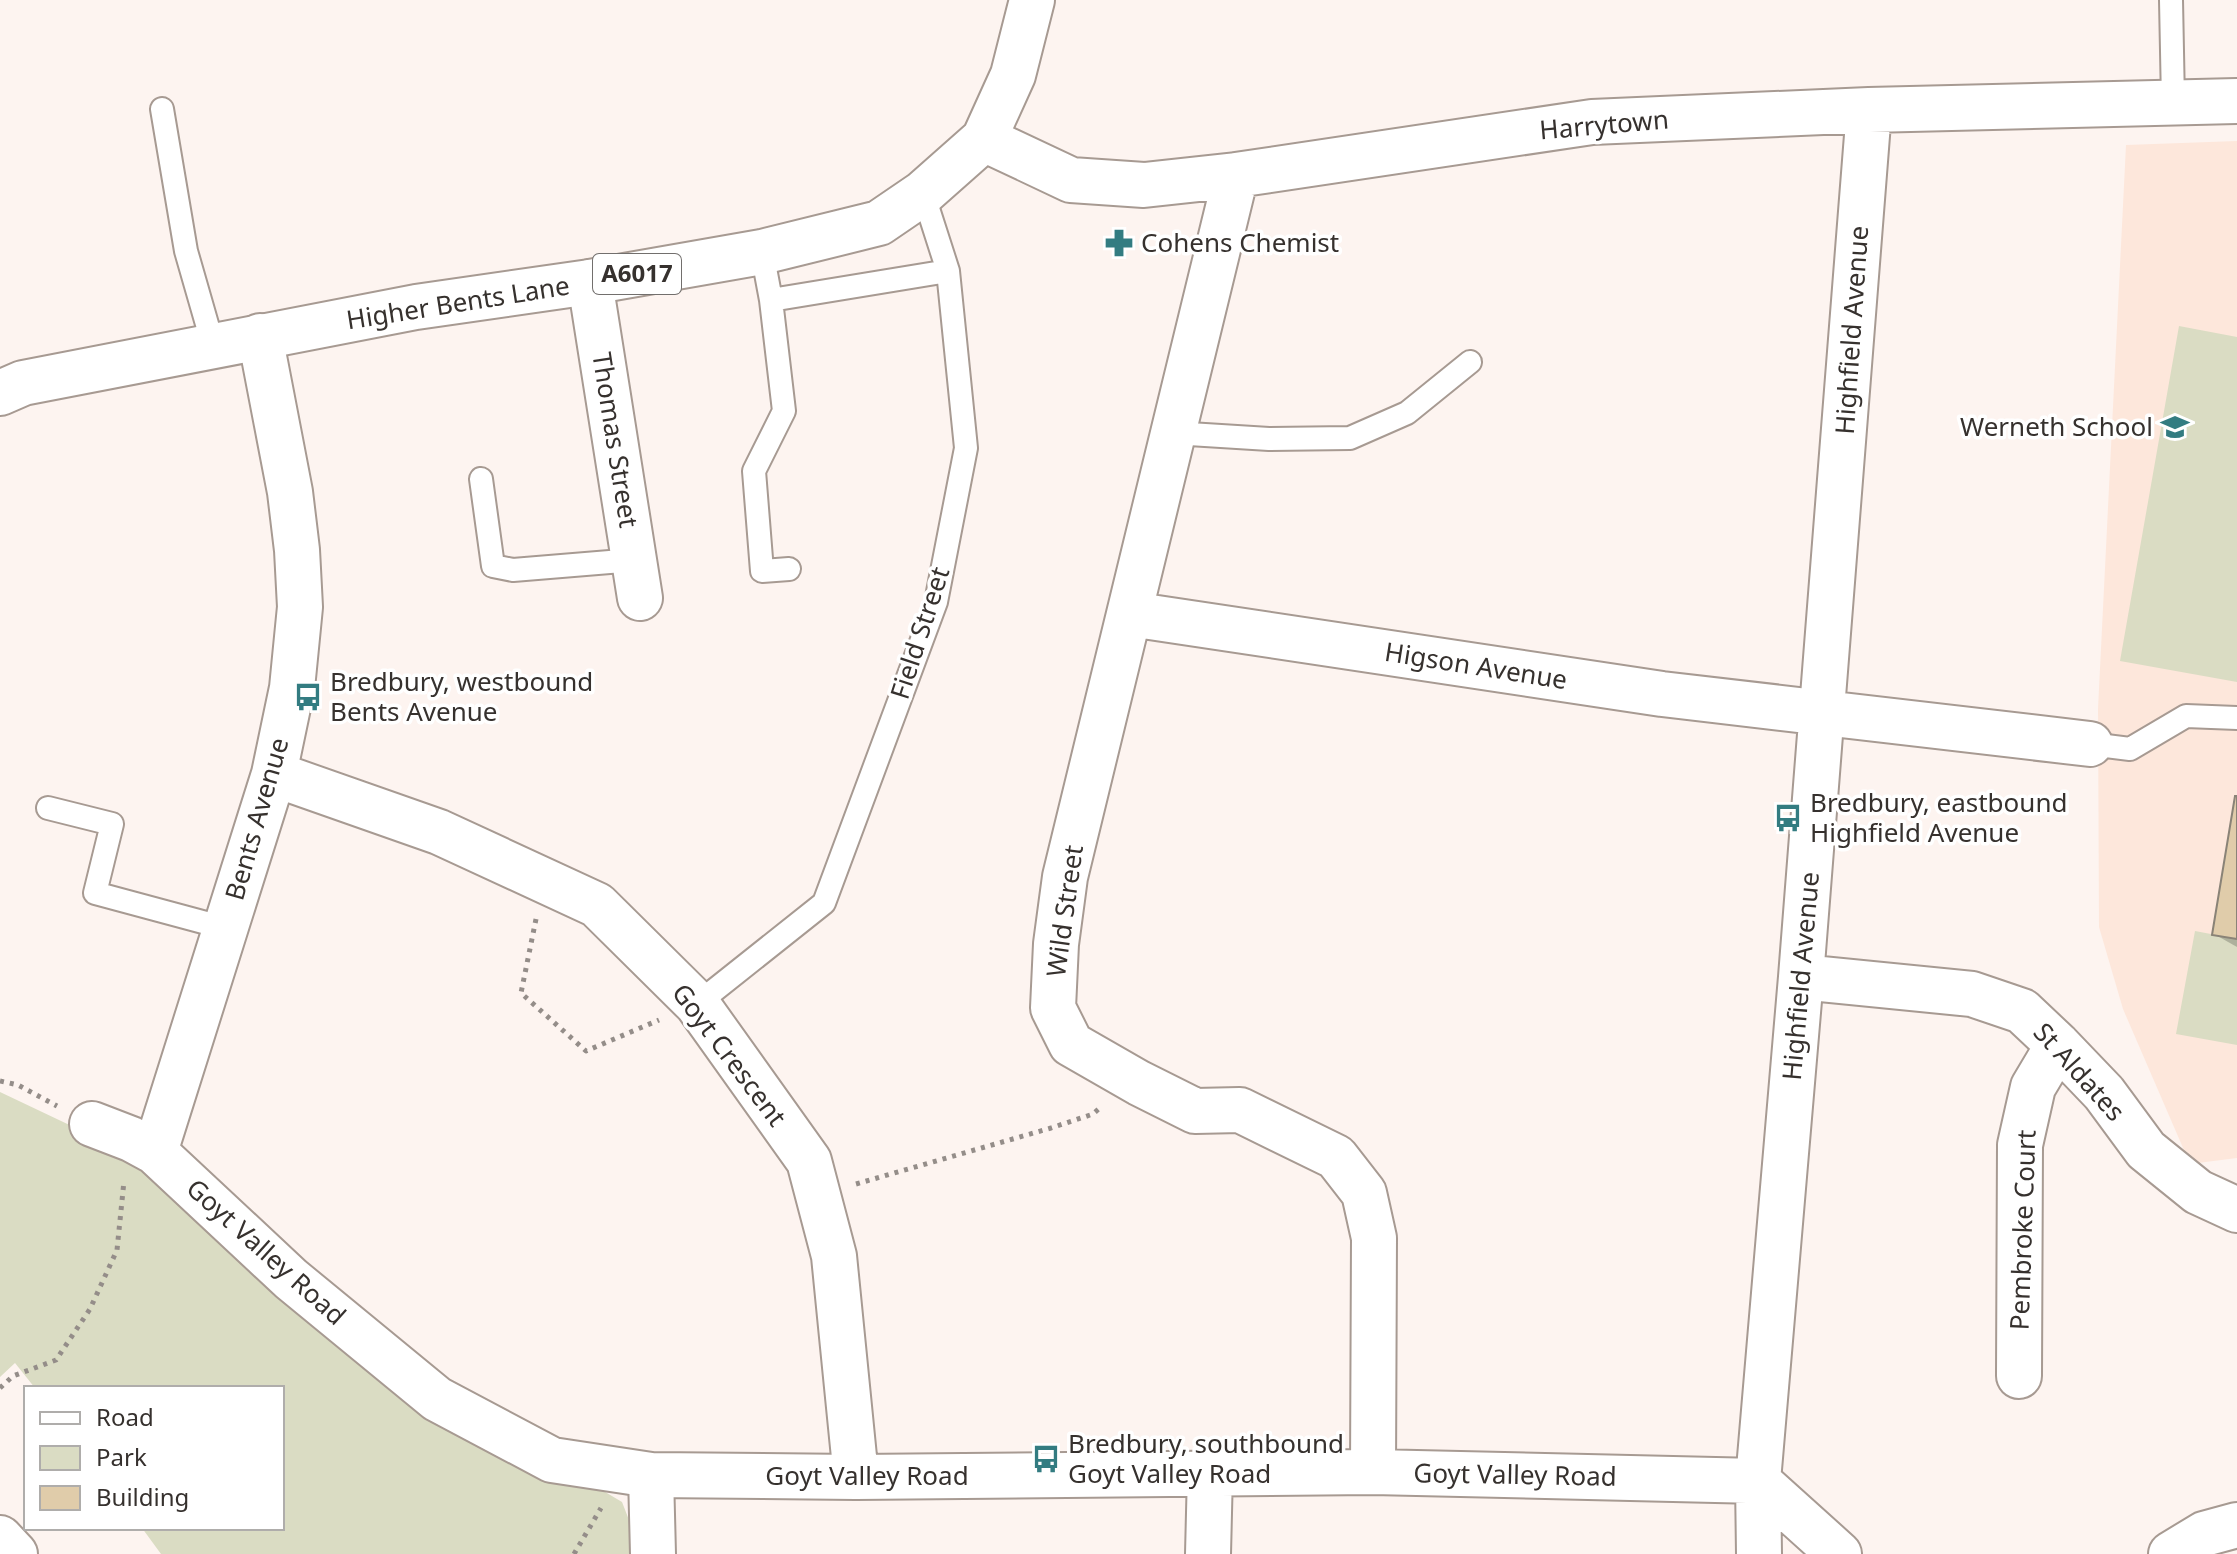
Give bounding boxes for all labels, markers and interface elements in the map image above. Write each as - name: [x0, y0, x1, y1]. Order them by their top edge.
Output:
- street label: Harrytown: [1538, 100, 1670, 148]
- place label: Cohens Chemist: [1141, 224, 1339, 260]
- street label: Highfield Avenue: [1826, 224, 1876, 435]
- pharmacy icon: Cohens Chemist: [1104, 228, 1134, 258]
- road number: A6017: [593, 254, 681, 294]
- street label: Higher Bents Lane: [344, 267, 572, 337]
- street label: Thomas Street: [584, 350, 648, 530]
- place label: Werneth School: [1960, 408, 2153, 444]
- school or university icon: Werneth School: [2160, 412, 2190, 442]
- street label: Field Street: [881, 562, 957, 703]
- street label: Higson Avenue: [1382, 633, 1570, 697]
- place label: Bredbury, westbound Bents Avenue: [330, 663, 593, 729]
- bus stop icon: Bredbury, westbound Bents Avenue: [293, 682, 323, 712]
- street label: Bents Avenue: [216, 733, 296, 904]
- place label: Bredbury, eastbound Highfield Avenue: [1810, 784, 2067, 850]
- bus stop icon: Bredbury, eastbound Highfield Avenue: [1773, 803, 1803, 833]
- street label: Wild Street: [1037, 843, 1091, 979]
- street label: Highfield Avenue: [1773, 870, 1827, 1082]
- street label: Goyt Crescent: [664, 976, 795, 1133]
- street label: St Aldates: [2026, 1014, 2134, 1128]
- street label: Pembroke Court: [2001, 1129, 2043, 1331]
- street label: Goyt Valley Road: [179, 1170, 354, 1333]
- legend: [24, 1386, 284, 1530]
- text: Road: [96, 1400, 154, 1433]
- place label: Bredbury, southbound Goyt Valley Road: [1068, 1425, 1344, 1491]
- text: Park: [96, 1440, 147, 1473]
- bus stop icon: Bredbury, southbound Goyt Valley Road: [1031, 1444, 1061, 1474]
- street label: Goyt Valley Road: [1413, 1454, 1617, 1494]
- street label: Goyt Valley Road: [765, 1457, 969, 1493]
- text: Building: [96, 1480, 189, 1513]

